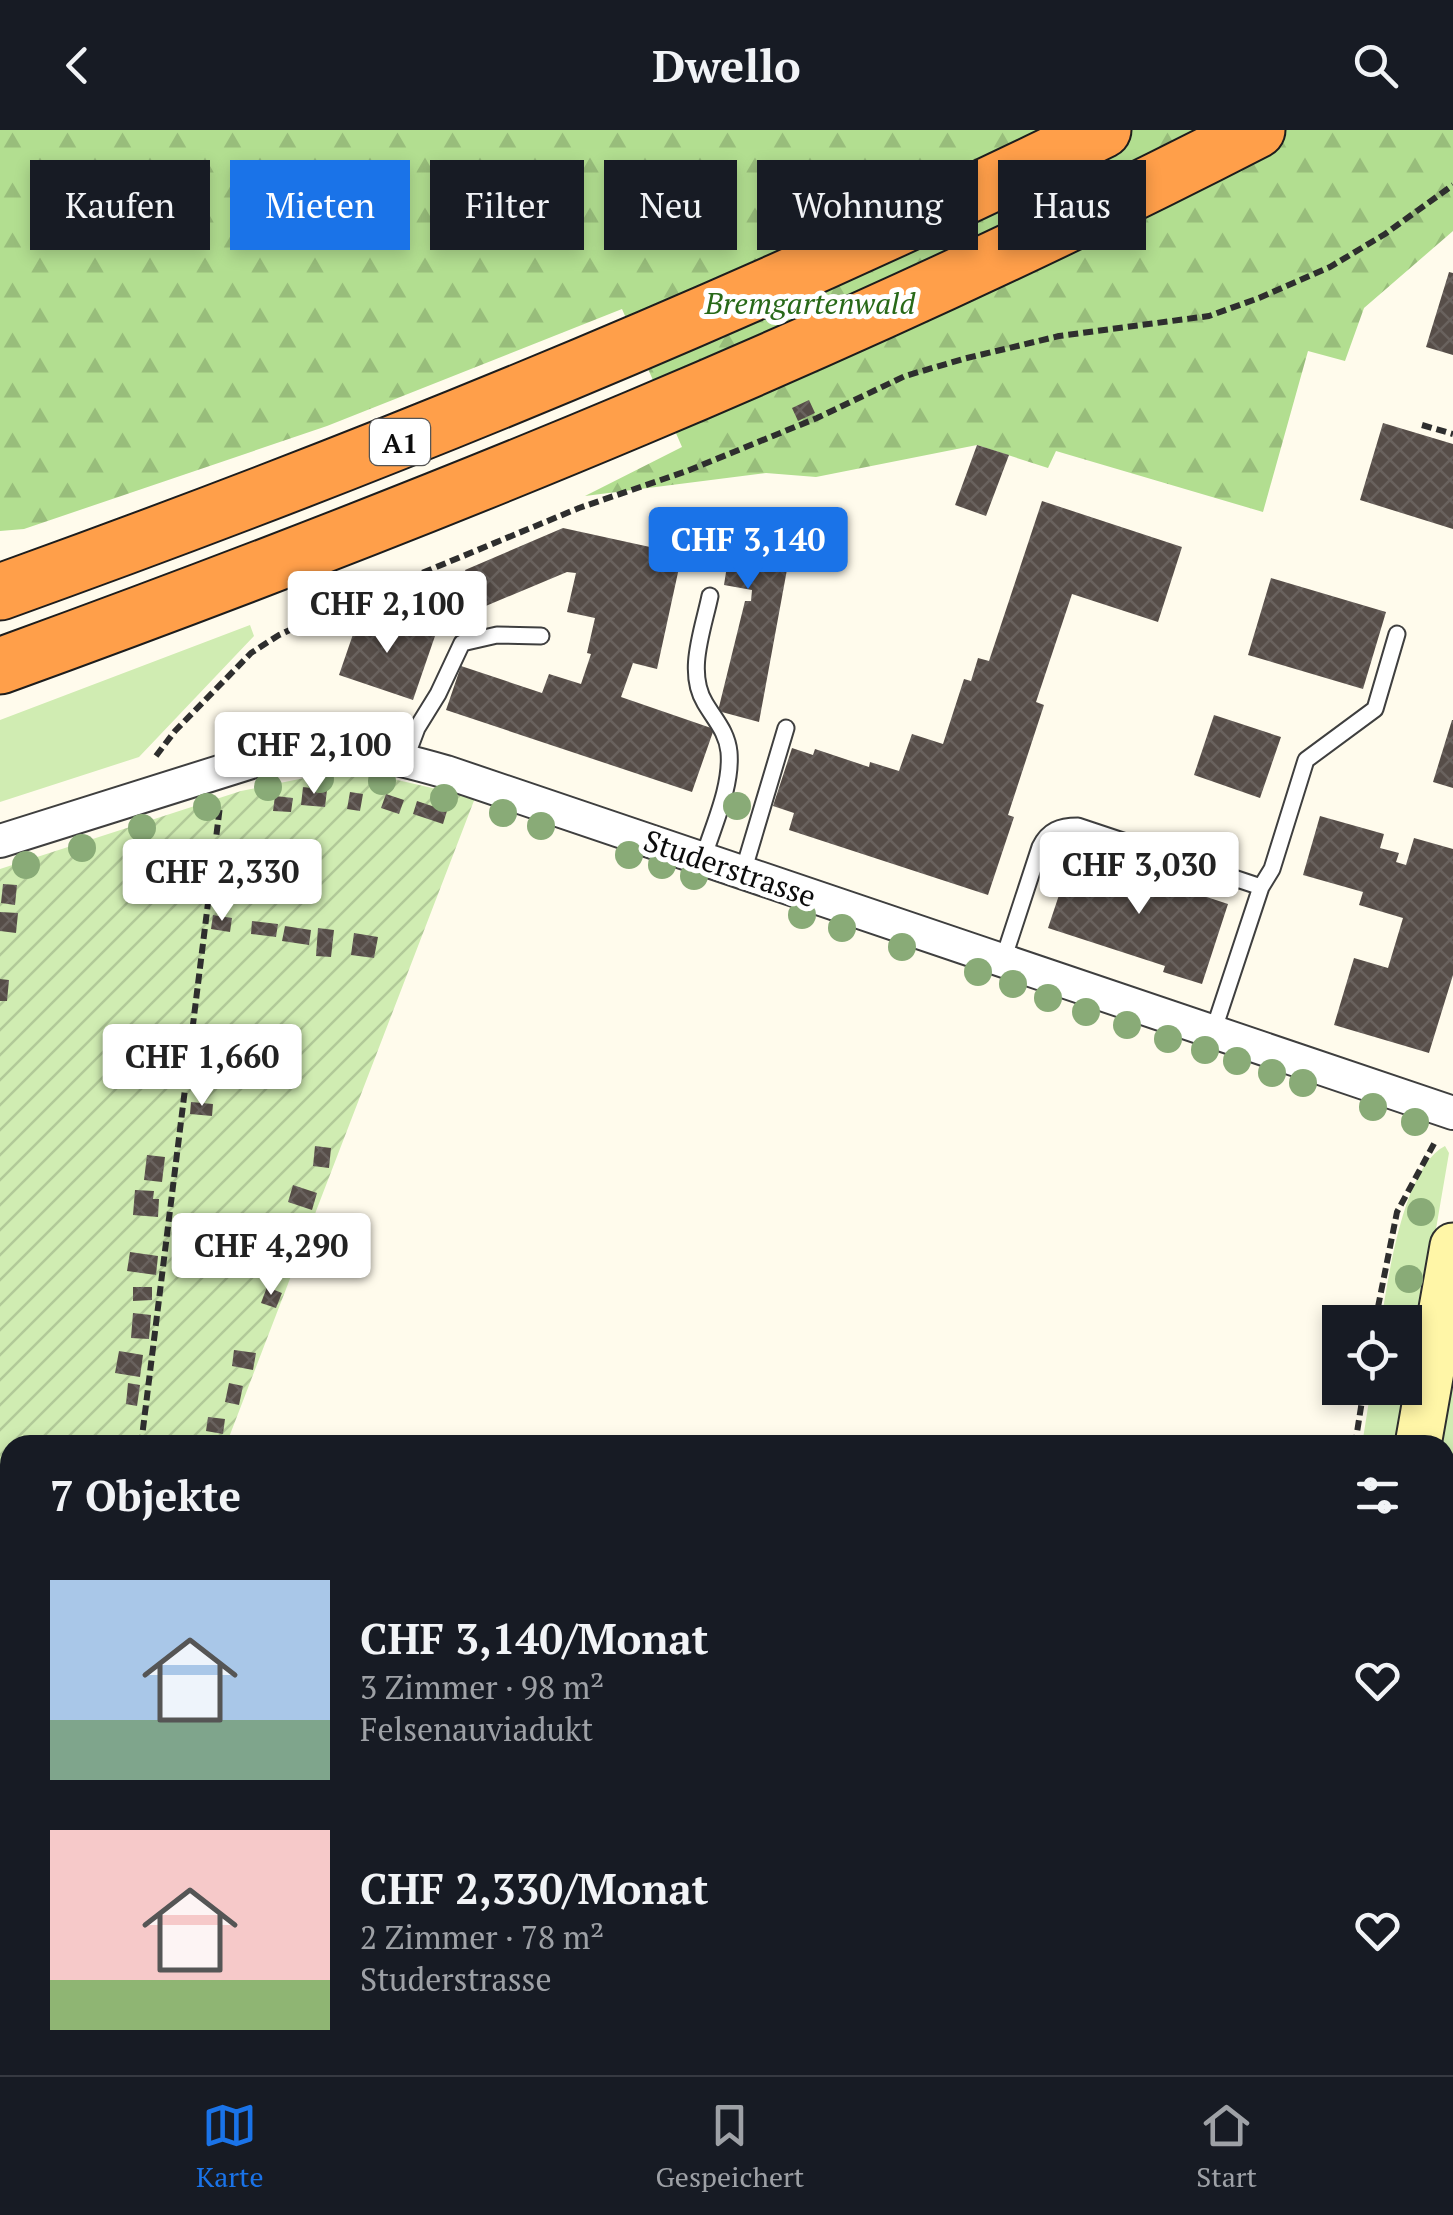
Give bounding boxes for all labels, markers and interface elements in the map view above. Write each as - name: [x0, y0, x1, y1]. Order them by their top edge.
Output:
- text: Dwello: [652, 35, 801, 95]
- icon: back: [50, 38, 105, 93]
- icon: search: [1348, 38, 1403, 93]
- chip: Kaufen: [30, 160, 210, 250]
- chip: Mieten: [230, 160, 410, 250]
- chip: Filter: [430, 160, 584, 250]
- chip: Neu: [604, 160, 737, 250]
- chip: Wohnung: [757, 160, 978, 250]
- chip: Haus: [998, 160, 1146, 250]
- park label: Bremgartenwald: [704, 283, 916, 323]
- road number: A1: [370, 419, 430, 465]
- pin: CHF 3,140: [634, 507, 862, 592]
- text: CHF 3,140: [671, 518, 825, 560]
- pin: CHF 2,100: [273, 571, 501, 656]
- text: CHF 2,100: [310, 582, 464, 624]
- pin: CHF 2,100: [200, 712, 428, 797]
- text: CHF 2,100: [237, 723, 391, 765]
- street label: Studerstrasse: [639, 820, 821, 916]
- pin: CHF 3,030: [1025, 832, 1253, 917]
- pin: CHF 2,330: [108, 839, 336, 924]
- text: CHF 3,030: [1062, 843, 1216, 885]
- text: CHF 2,330: [145, 850, 299, 892]
- pin: CHF 1,660: [88, 1024, 316, 1109]
- text: CHF 1,660: [125, 1035, 279, 1077]
- pin: CHF 4,290: [157, 1213, 385, 1298]
- text: CHF 4,290: [194, 1224, 348, 1266]
- map controls: [1322, 1305, 1422, 1405]
- button: locate: [1322, 1305, 1422, 1405]
- text: 7 Objekte: [50, 1467, 241, 1523]
- icon: filters: [1350, 1468, 1405, 1523]
- text: CHF 3,140/Monat: [360, 1610, 709, 1666]
- icon: home: [130, 1620, 250, 1740]
- icon: heart: [1350, 1653, 1405, 1708]
- text: 3 Zimmer · 98 m²: [360, 1666, 604, 1708]
- text: Felsenauviadukt: [360, 1708, 593, 1750]
- text: CHF 2,330/Monat: [360, 1860, 709, 1916]
- icon: home: [130, 1870, 250, 1990]
- icon: heart: [1350, 1903, 1405, 1958]
- text: 2 Zimmer · 78 m²: [360, 1916, 604, 1958]
- text: Studerstrasse: [360, 1958, 552, 2000]
- tab: Karte: [196, 2098, 264, 2195]
- tab: Gespeichert: [656, 2098, 804, 2195]
- tab: Start: [1196, 2098, 1257, 2195]

